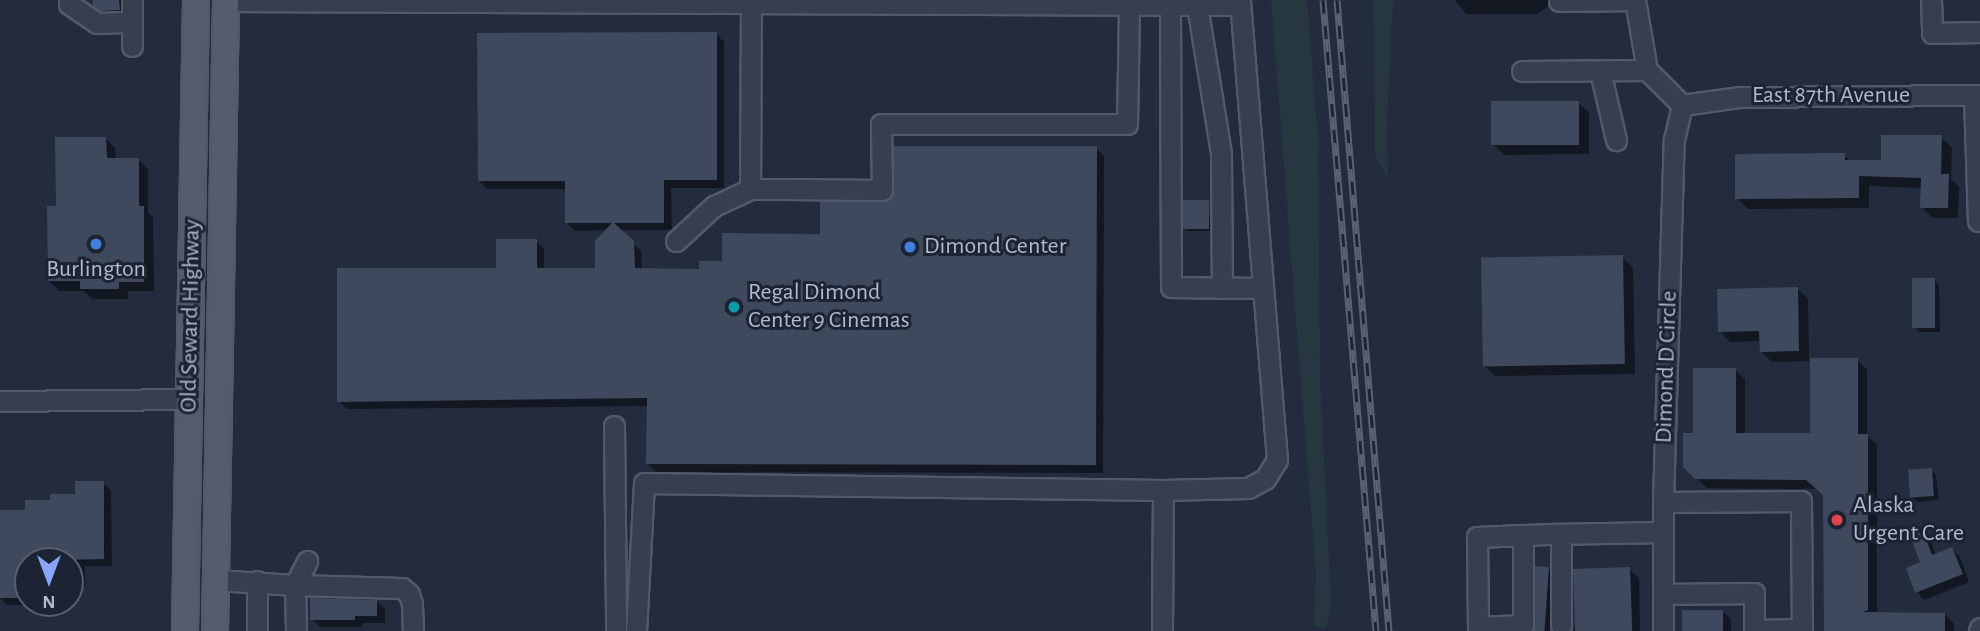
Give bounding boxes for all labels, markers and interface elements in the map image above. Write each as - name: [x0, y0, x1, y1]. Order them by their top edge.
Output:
- street label: East 87th Avenue: [1752, 82, 1910, 110]
- street label: Old Seward Highway: [175, 219, 207, 413]
- place label: Dimond Center: [924, 233, 1066, 261]
- marker: Burlington: [88, 236, 104, 252]
- marker: Dimond Center: [902, 239, 918, 255]
- place label: Burlington: [46, 256, 146, 284]
- place label: Regal Dimond Center 9 Cinemas: [748, 279, 910, 335]
- street label: Dimond D Circle: [1650, 290, 1684, 444]
- marker: Regal Dimond Center 9 Cinemas: [726, 299, 742, 315]
- place label: Alaska Urgent Care: [1853, 492, 1964, 548]
- marker: Alaska Urgent Care: [1827, 510, 1847, 530]
- north arrow: [14, 547, 84, 617]
- text: N: [42, 592, 56, 611]

